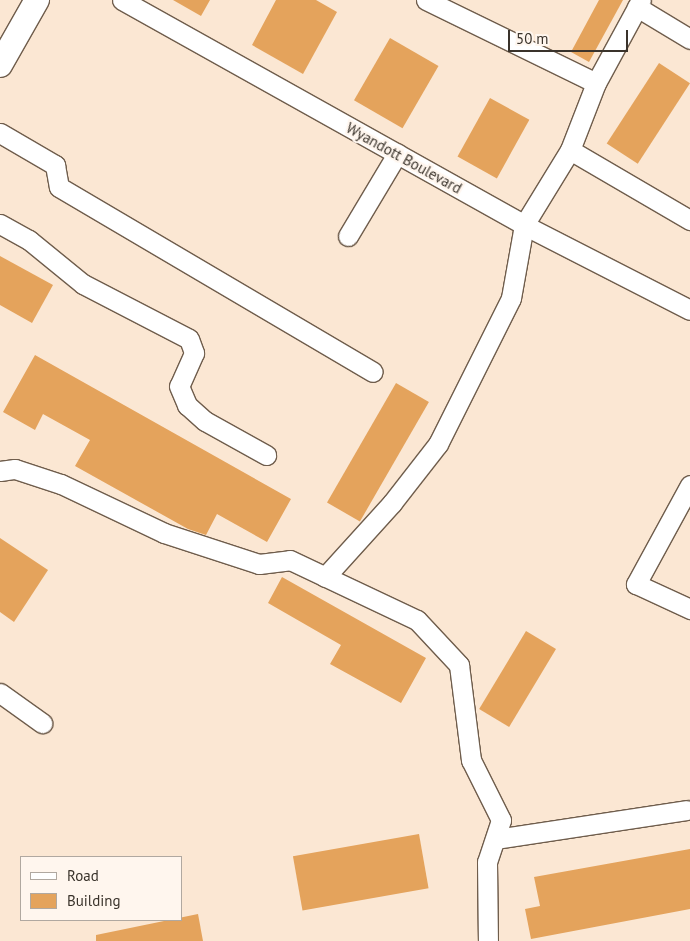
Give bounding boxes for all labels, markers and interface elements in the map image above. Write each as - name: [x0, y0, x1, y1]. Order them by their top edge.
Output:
- scale bar: [510, 20, 630, 52]
- text: 50 m: [516, 29, 549, 48]
- street label: Wyandott Boulevard: [343, 119, 465, 197]
- legend: [20, 856, 182, 921]
- text: Road: [67, 866, 99, 885]
- text: Building: [67, 891, 121, 910]

